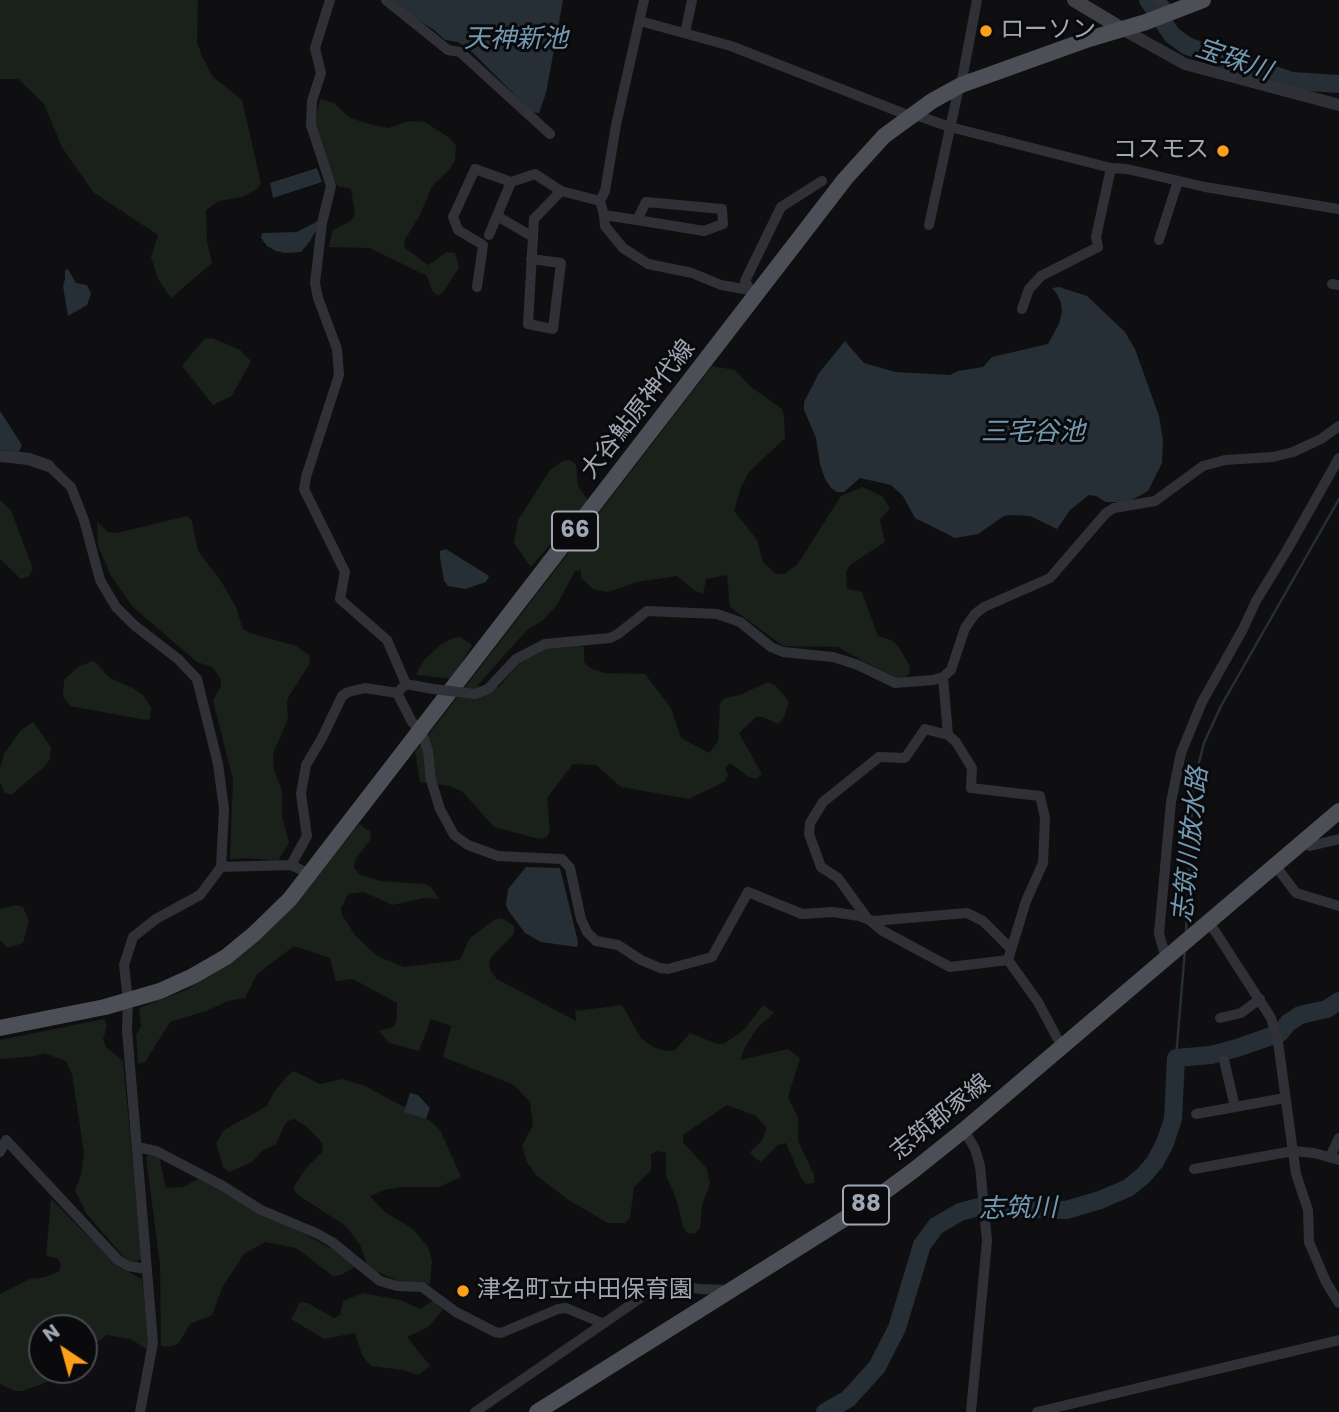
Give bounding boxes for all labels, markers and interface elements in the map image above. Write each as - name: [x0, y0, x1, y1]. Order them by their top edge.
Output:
- place label: ローソン: [1000, 17, 1096, 45]
- marker: ローソン: [978, 23, 994, 39]
- water label: 天神新池: [464, 24, 568, 56]
- water label: 宝珠川: [1191, 34, 1275, 88]
- place label: コスモス: [1113, 137, 1209, 165]
- marker: コスモス: [1215, 143, 1231, 159]
- street label: 大谷鮎原神代線: [576, 335, 702, 485]
- water label: 三宅谷池: [981, 417, 1085, 449]
- road number: 66: [552, 512, 598, 551]
- water label: 志筑川放水路: [1168, 766, 1216, 924]
- street label: 志筑郡家線: [885, 1069, 997, 1167]
- road number: 88: [843, 1186, 889, 1224]
- water label: 志筑川: [979, 1194, 1057, 1226]
- place label: 津名町立中田保育園: [477, 1277, 693, 1305]
- marker: 津名町立中田保育園: [455, 1283, 471, 1299]
- north arrow: [28, 1314, 98, 1384]
- text: N: [38, 1318, 65, 1348]

